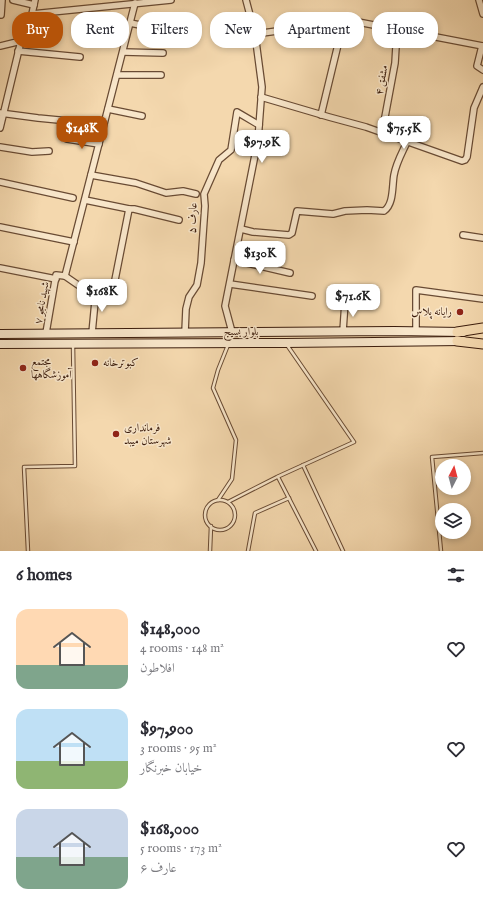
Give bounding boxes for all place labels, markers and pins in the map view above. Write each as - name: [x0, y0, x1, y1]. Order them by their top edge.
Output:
- pin: $148K: [54, 116, 110, 150]
- pin: $75.5K: [371, 116, 437, 150]
- pin: $97.9K: [229, 130, 295, 164]
- pin: $130K: [232, 241, 288, 275]
- pin: $168K: [74, 279, 130, 313]
- pin: $71.6K: [320, 284, 386, 318]
- place label: رایانه پلاس: [411, 305, 452, 319]
- marker: رایانه پلاس: [455, 307, 465, 317]
- place label: مجتمع آموزشگاهها: [31, 355, 73, 382]
- place label: کبوترخانه: [103, 356, 139, 370]
- marker: کبوترخانه: [90, 358, 100, 368]
- marker: مجتمع آموزشگاهها: [18, 363, 28, 373]
- place label: فرمانداری شهرستان میبد: [124, 421, 172, 448]
- marker: فرمانداری شهرستان میبد: [111, 429, 121, 439]

